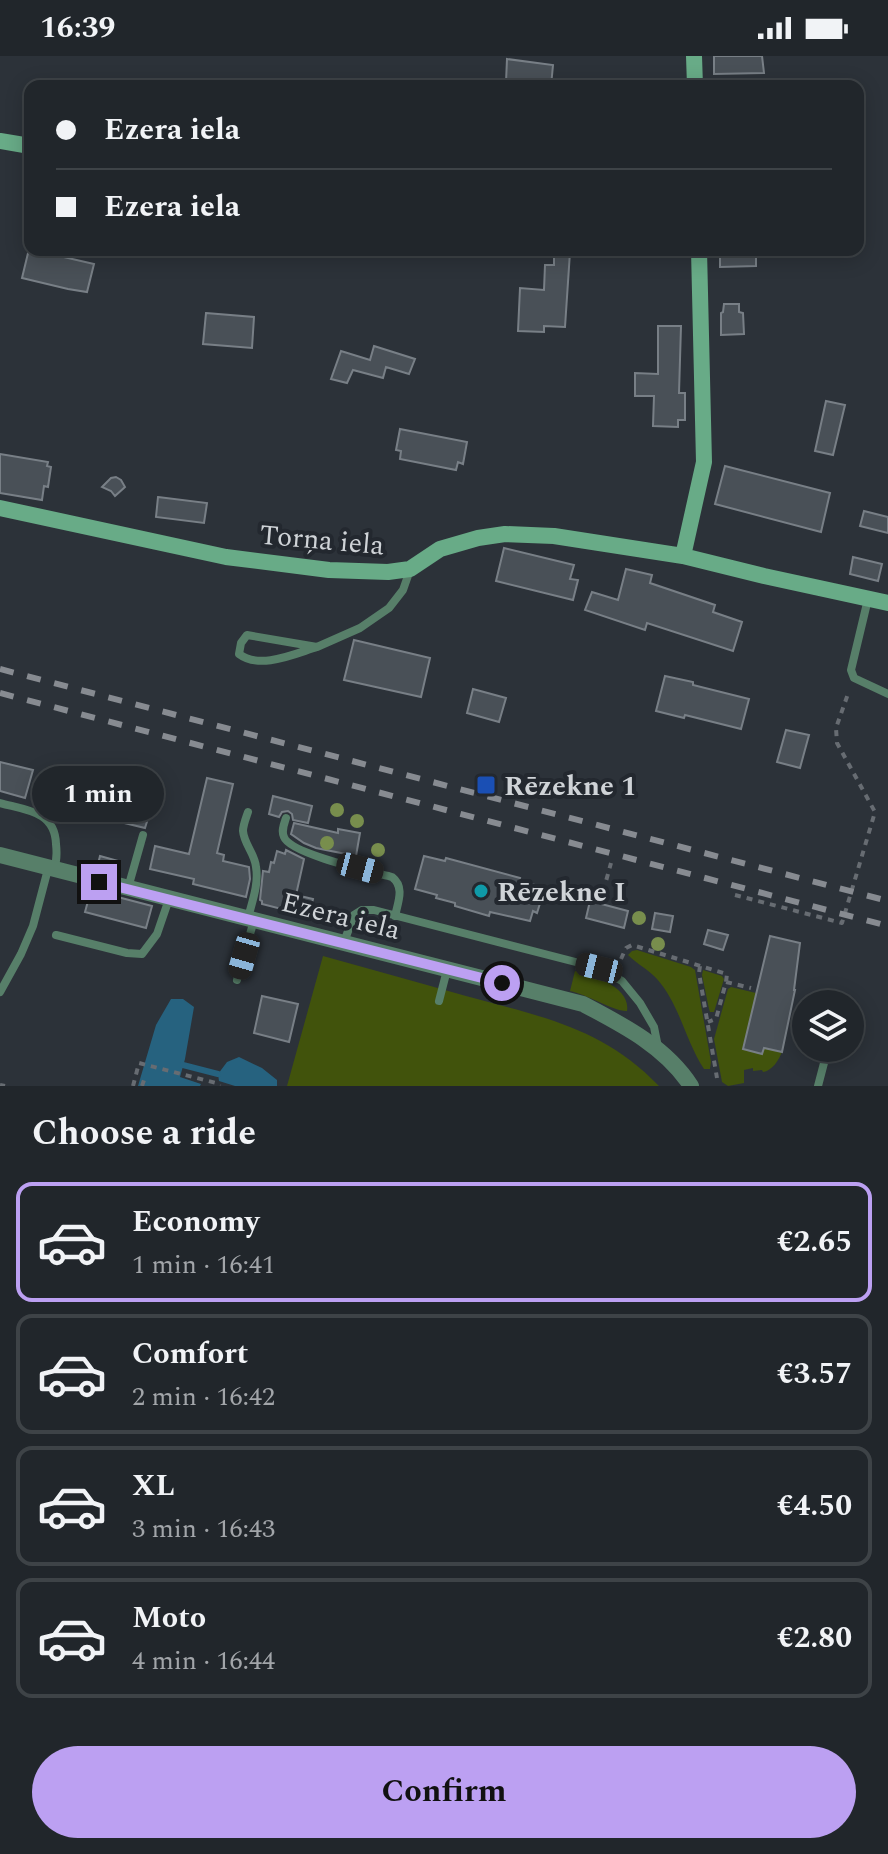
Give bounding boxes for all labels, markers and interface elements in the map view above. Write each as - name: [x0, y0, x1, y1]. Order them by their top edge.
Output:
- text: 16:39: [40, 5, 115, 51]
- text: Ezera iela: [104, 107, 240, 153]
- text: Ezera iela: [104, 184, 240, 230]
- street label: Torņa iela: [258, 514, 386, 567]
- place label: Rēzekne 1: [504, 765, 637, 808]
- callout: 1 min: [33, 766, 165, 822]
- text: 1 min: [63, 774, 133, 814]
- marker: Rēzekne 1: [475, 774, 497, 796]
- car: [334, 850, 386, 886]
- route end: [81, 864, 117, 900]
- place label: Rēzekne I: [497, 871, 626, 914]
- street label: Ezera iela: [277, 881, 405, 952]
- marker: Rēzekne I: [472, 882, 490, 900]
- car: [226, 930, 262, 982]
- car: [573, 951, 625, 985]
- route start: [484, 965, 520, 1001]
- map controls: [792, 990, 864, 1062]
- button: layers: [792, 990, 864, 1062]
- text: Choose a ride: [32, 1106, 256, 1161]
- text: Economy: [132, 1199, 259, 1245]
- icon: car: [36, 1206, 108, 1278]
- text: €2.65: [777, 1219, 852, 1265]
- text: 1 min · 16:41: [132, 1245, 275, 1285]
- text: Comfort: [132, 1331, 248, 1377]
- icon: car: [36, 1338, 108, 1410]
- text: €3.57: [777, 1351, 852, 1397]
- text: 2 min · 16:42: [132, 1377, 275, 1417]
- text: XL: [132, 1463, 175, 1509]
- icon: car: [36, 1470, 108, 1542]
- text: €4.50: [777, 1483, 852, 1529]
- text: 3 min · 16:43: [132, 1509, 275, 1549]
- text: Moto: [132, 1595, 206, 1641]
- icon: car: [36, 1602, 108, 1674]
- text: €2.80: [777, 1615, 852, 1661]
- text: 4 min · 16:44: [132, 1641, 275, 1681]
- button: Confirm: [32, 1746, 856, 1838]

